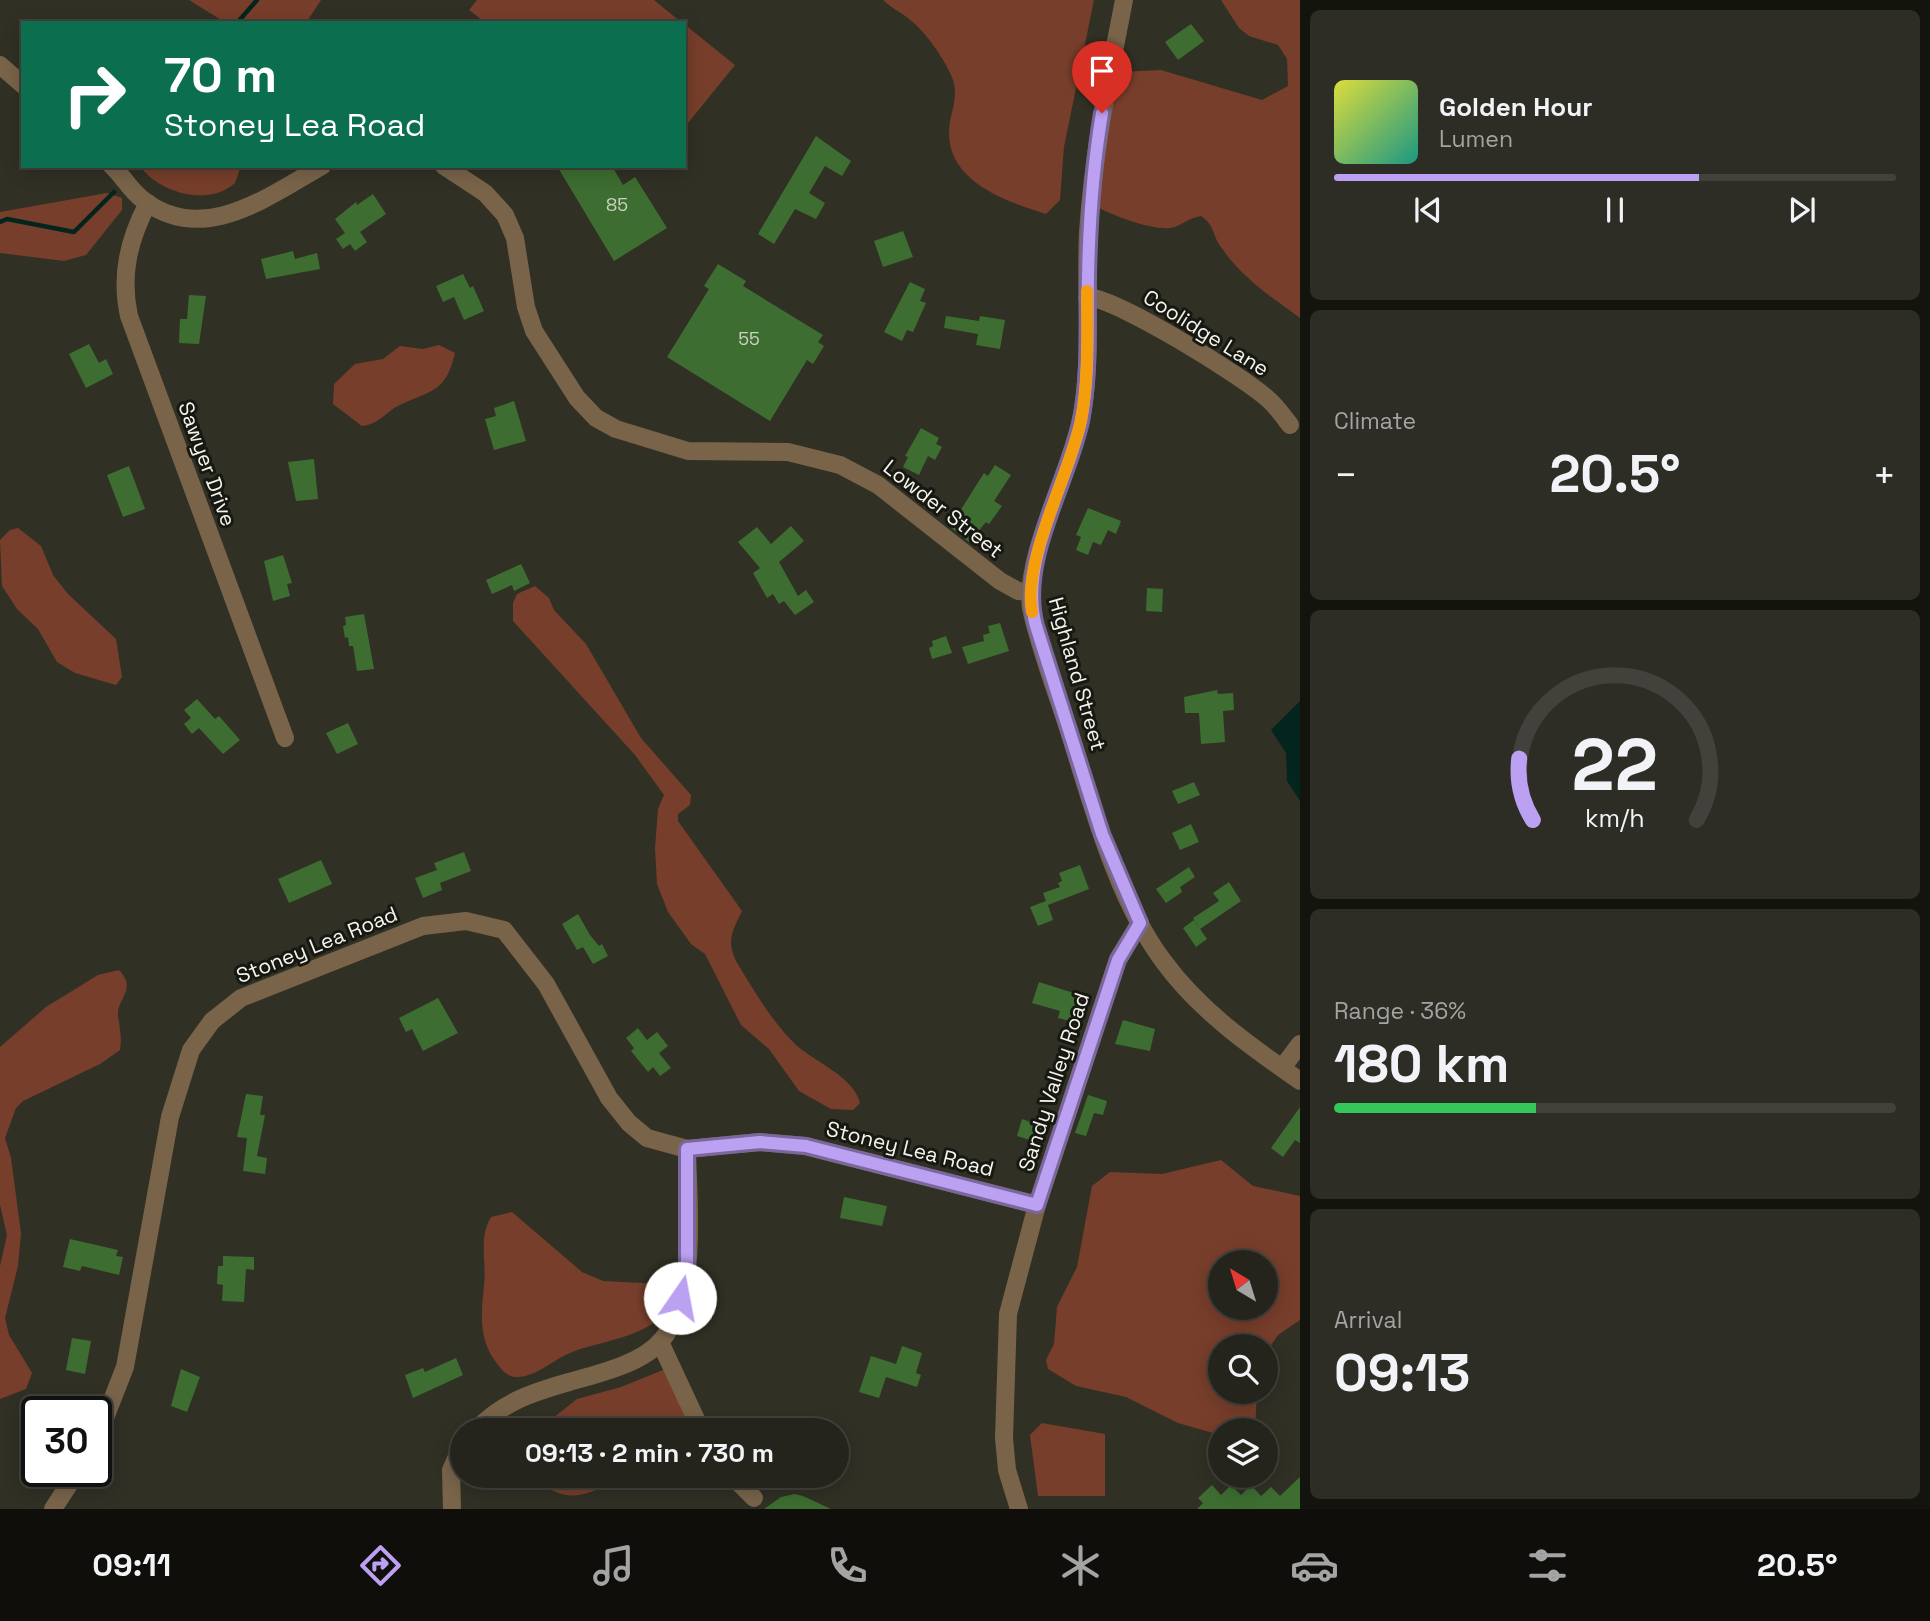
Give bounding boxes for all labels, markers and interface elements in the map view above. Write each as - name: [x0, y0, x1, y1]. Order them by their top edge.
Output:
- pin: [1072, 41, 1132, 113]
- text: 70 m: [164, 44, 277, 106]
- icon: right: [49, 49, 140, 140]
- icon: arrive: [1083, 52, 1121, 90]
- text: Golden Hour: [1439, 90, 1593, 124]
- text: Stoney Lea Road: [164, 105, 425, 145]
- text: Lumen: [1439, 124, 1513, 154]
- icon: previous: [1409, 191, 1447, 229]
- icon: pause: [1596, 191, 1634, 229]
- icon: next: [1783, 191, 1821, 229]
- house number: 85: [606, 193, 628, 216]
- street label: Coolidge Lane: [1138, 283, 1274, 382]
- house number: 55: [738, 327, 760, 350]
- street label: Sawyer Drive: [172, 398, 242, 530]
- text: Climate: [1334, 406, 1416, 436]
- text: 20.5°: [1549, 441, 1681, 507]
- text: −: [1334, 451, 1358, 499]
- text: +: [1872, 451, 1896, 499]
- street label: Lowder Street: [878, 454, 1008, 564]
- street label: Highland Street: [1043, 594, 1112, 754]
- text: 22: [1572, 719, 1658, 812]
- text: km/h: [1585, 802, 1645, 834]
- street label: Stoney Lea Road: [232, 900, 401, 989]
- street label: Sandy Valley Road: [1012, 989, 1095, 1175]
- text: Range · 36%: [1334, 996, 1466, 1026]
- text: 180 km: [1334, 1031, 1509, 1097]
- street label: Stoney Lea Road: [824, 1115, 997, 1182]
- north arrow: [1208, 1250, 1278, 1320]
- map controls: [1208, 1250, 1278, 1488]
- position arrow: [643, 1261, 717, 1335]
- text: Arrival: [1334, 1305, 1402, 1335]
- button: search: [1208, 1334, 1278, 1404]
- text: 09:13: [1334, 1340, 1470, 1406]
- speed limit sign: 30: [21, 1396, 112, 1487]
- button: layers: [1208, 1418, 1278, 1488]
- text: 09:13 · 2 min · 730 m: [525, 1436, 774, 1470]
- icon: directions: [356, 1541, 405, 1590]
- icon: music: [589, 1541, 638, 1590]
- icon: phone: [823, 1541, 872, 1590]
- icon: climate: [1056, 1541, 1105, 1590]
- icon: car: [1290, 1541, 1339, 1590]
- icon: filters: [1523, 1541, 1572, 1590]
- text: 09:11: [92, 1545, 171, 1585]
- text: 20.5°: [1757, 1545, 1838, 1585]

